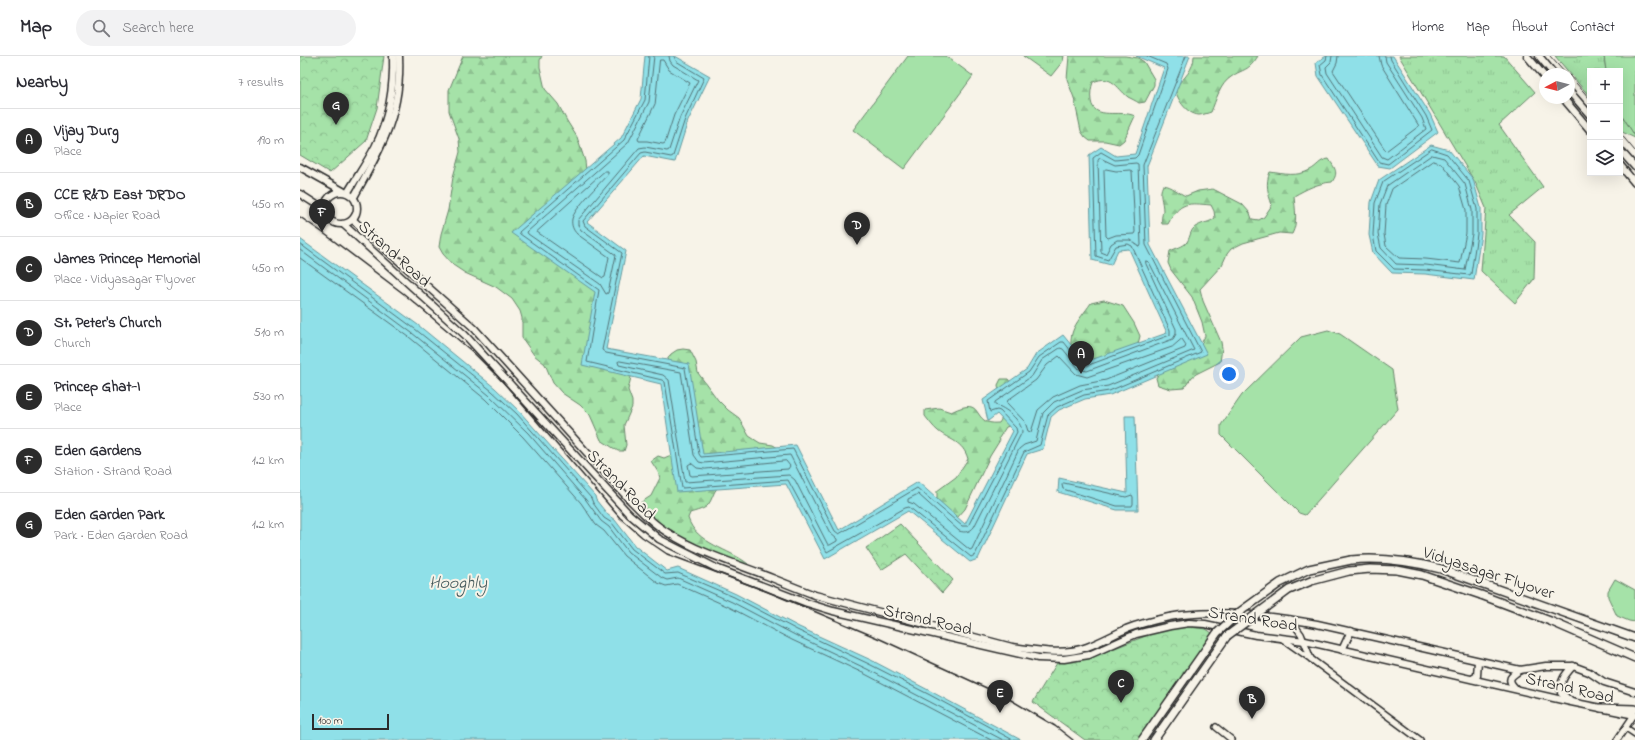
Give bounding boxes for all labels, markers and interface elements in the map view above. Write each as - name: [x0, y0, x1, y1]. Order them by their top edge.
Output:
- search box: [76, 10, 356, 46]
- text: Map: [20, 14, 52, 41]
- icon: search: [90, 17, 112, 39]
- text: Search here: [122, 17, 194, 39]
- text: Home: [1412, 17, 1444, 38]
- text: Map: [1466, 17, 1490, 38]
- text: About: [1512, 17, 1548, 38]
- text: Contact: [1570, 17, 1615, 38]
- north arrow: [1539, 68, 1575, 104]
- map controls: [1587, 68, 1623, 176]
- button: +: [1587, 68, 1623, 104]
- text: Nearby: [16, 70, 68, 95]
- text: 7 results: [238, 73, 284, 92]
- pin: G: [323, 92, 349, 125]
- button: −: [1587, 104, 1623, 140]
- text: Vijay Durg: [54, 120, 119, 142]
- text: A: [25, 131, 33, 150]
- text: 190 m: [257, 131, 284, 150]
- button: layers: [1587, 140, 1623, 176]
- text: Place: [54, 142, 82, 161]
- text: CCE R&D East DRDO: [54, 184, 186, 206]
- text: B: [25, 195, 33, 214]
- text: 450 m: [252, 195, 284, 214]
- pin: F: [309, 199, 335, 232]
- text: Office · Napier Road: [54, 206, 160, 225]
- pin: D: [844, 212, 870, 245]
- street label: Strand Road: [352, 215, 436, 294]
- text: James Princep Memorial: [54, 248, 200, 270]
- text: C: [25, 259, 33, 278]
- text: 450 m: [252, 259, 284, 278]
- text: Place · Vidyasagar Flyover: [54, 270, 196, 289]
- text: St. Peter's Church: [54, 312, 162, 334]
- text: D: [24, 323, 34, 342]
- text: 510 m: [253, 323, 284, 342]
- text: Church: [54, 334, 91, 353]
- pin: A: [1068, 341, 1094, 374]
- your location: [1219, 364, 1239, 384]
- text: Princep Ghat-I: [54, 376, 141, 398]
- text: E: [25, 387, 33, 406]
- text: 530 m: [252, 387, 284, 406]
- text: Place: [54, 398, 82, 417]
- text: Eden Gardens: [54, 440, 142, 462]
- street label: Strand Road: [581, 444, 662, 526]
- text: F: [25, 451, 33, 470]
- text: 1.2 km: [252, 451, 284, 470]
- text: Station · Strand Road: [54, 462, 172, 481]
- text: Eden Garden Park: [54, 504, 165, 526]
- text: G: [25, 515, 33, 534]
- text: 1.2 km: [252, 515, 284, 534]
- text: Park · Eden Garden Road: [54, 526, 188, 545]
- street label: Vidyasagar Flyover: [1418, 540, 1558, 609]
- water label: Hooghly: [429, 571, 488, 597]
- street label: Strand Road: [881, 598, 975, 643]
- street label: Strand Road: [1206, 600, 1300, 639]
- street label: Strand Road: [1523, 666, 1617, 711]
- pin: C: [1108, 670, 1134, 703]
- pin: E: [987, 680, 1013, 713]
- pin: B: [1239, 686, 1265, 719]
- scale bar: [312, 712, 389, 731]
- text: 100 m: [318, 713, 342, 729]

